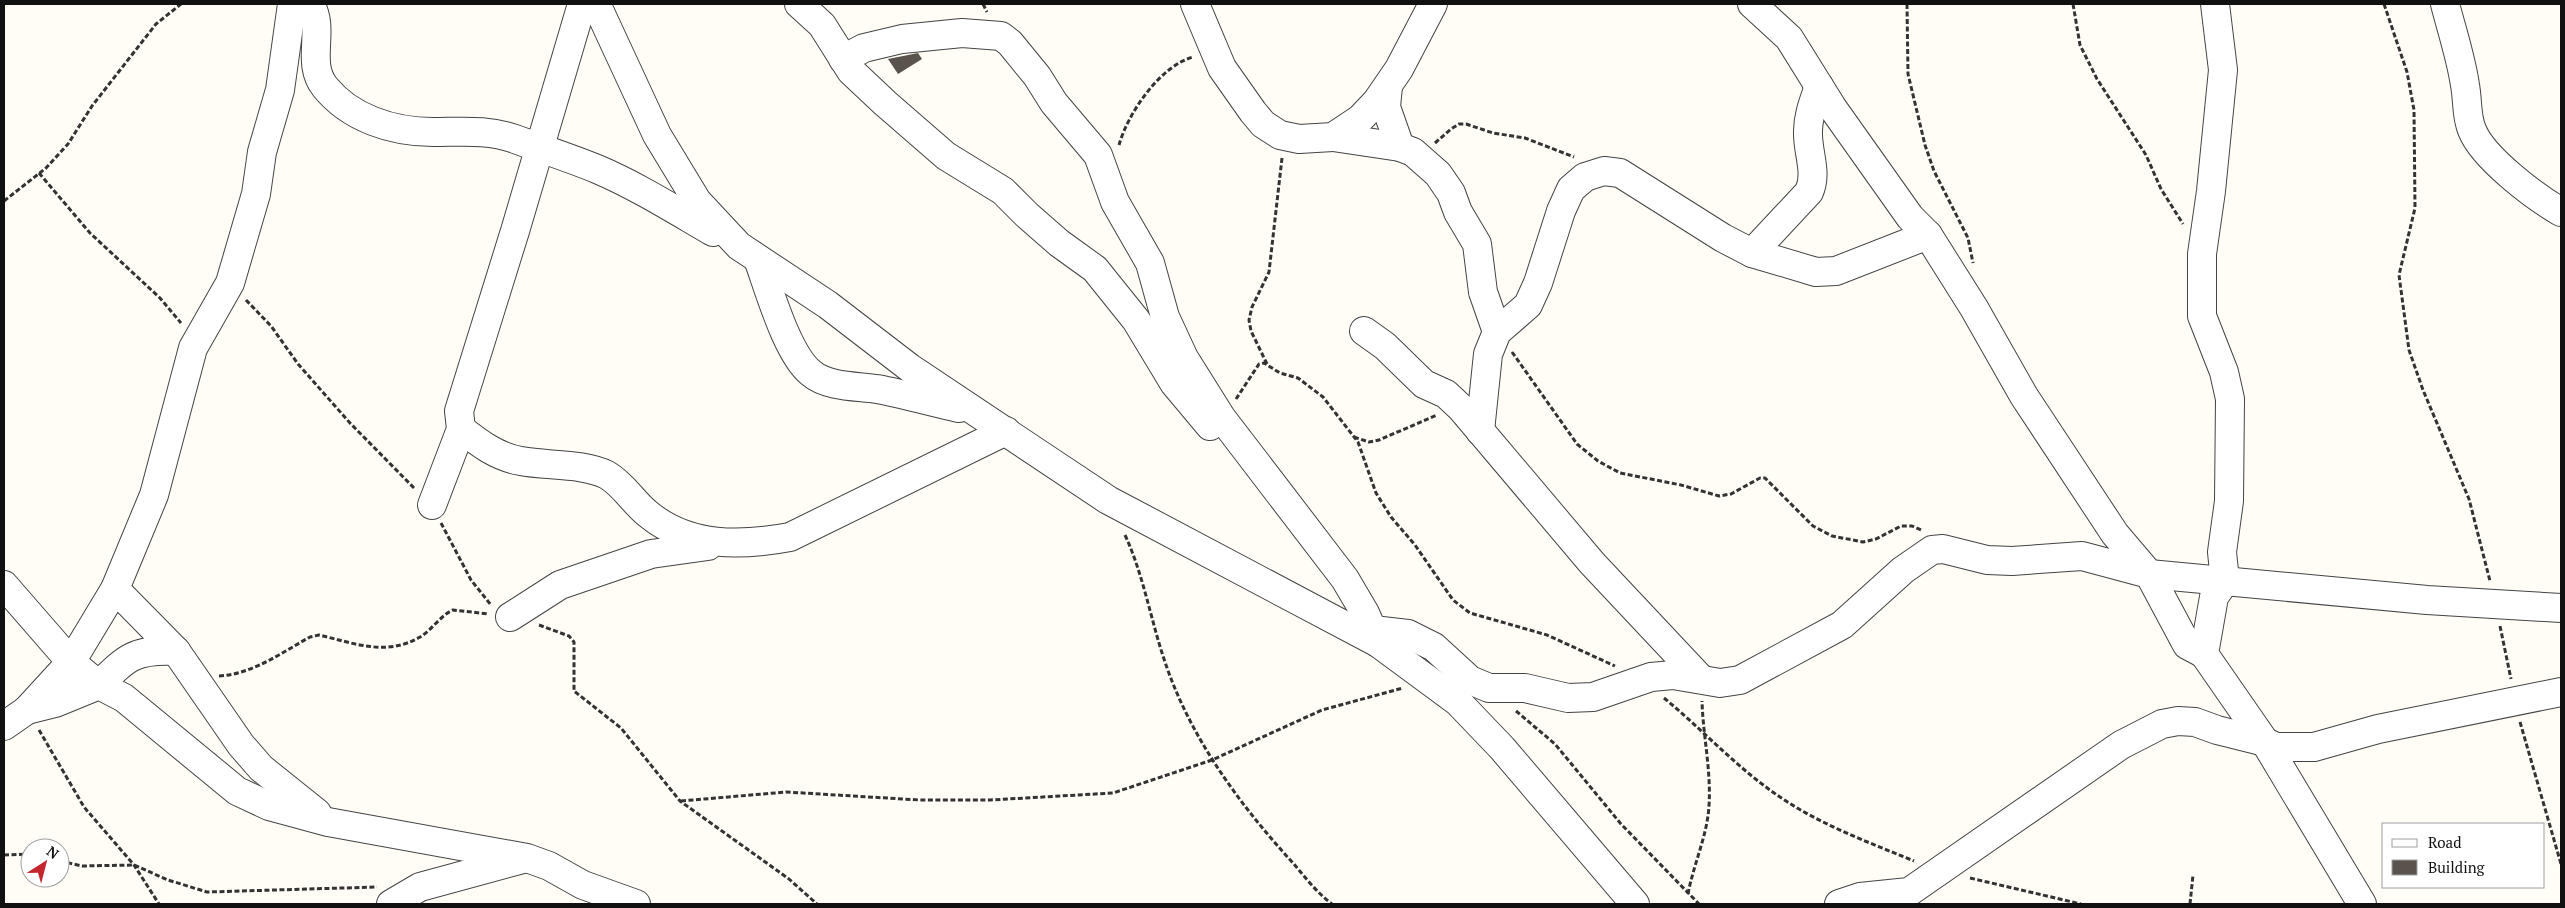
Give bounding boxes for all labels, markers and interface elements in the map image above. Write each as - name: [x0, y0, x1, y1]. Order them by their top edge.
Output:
- legend: [2382, 823, 2545, 888]
- text: Road: [2428, 832, 2461, 852]
- north arrow: [20, 838, 70, 888]
- text: N: [43, 841, 63, 863]
- text: Building: [2428, 857, 2486, 877]

